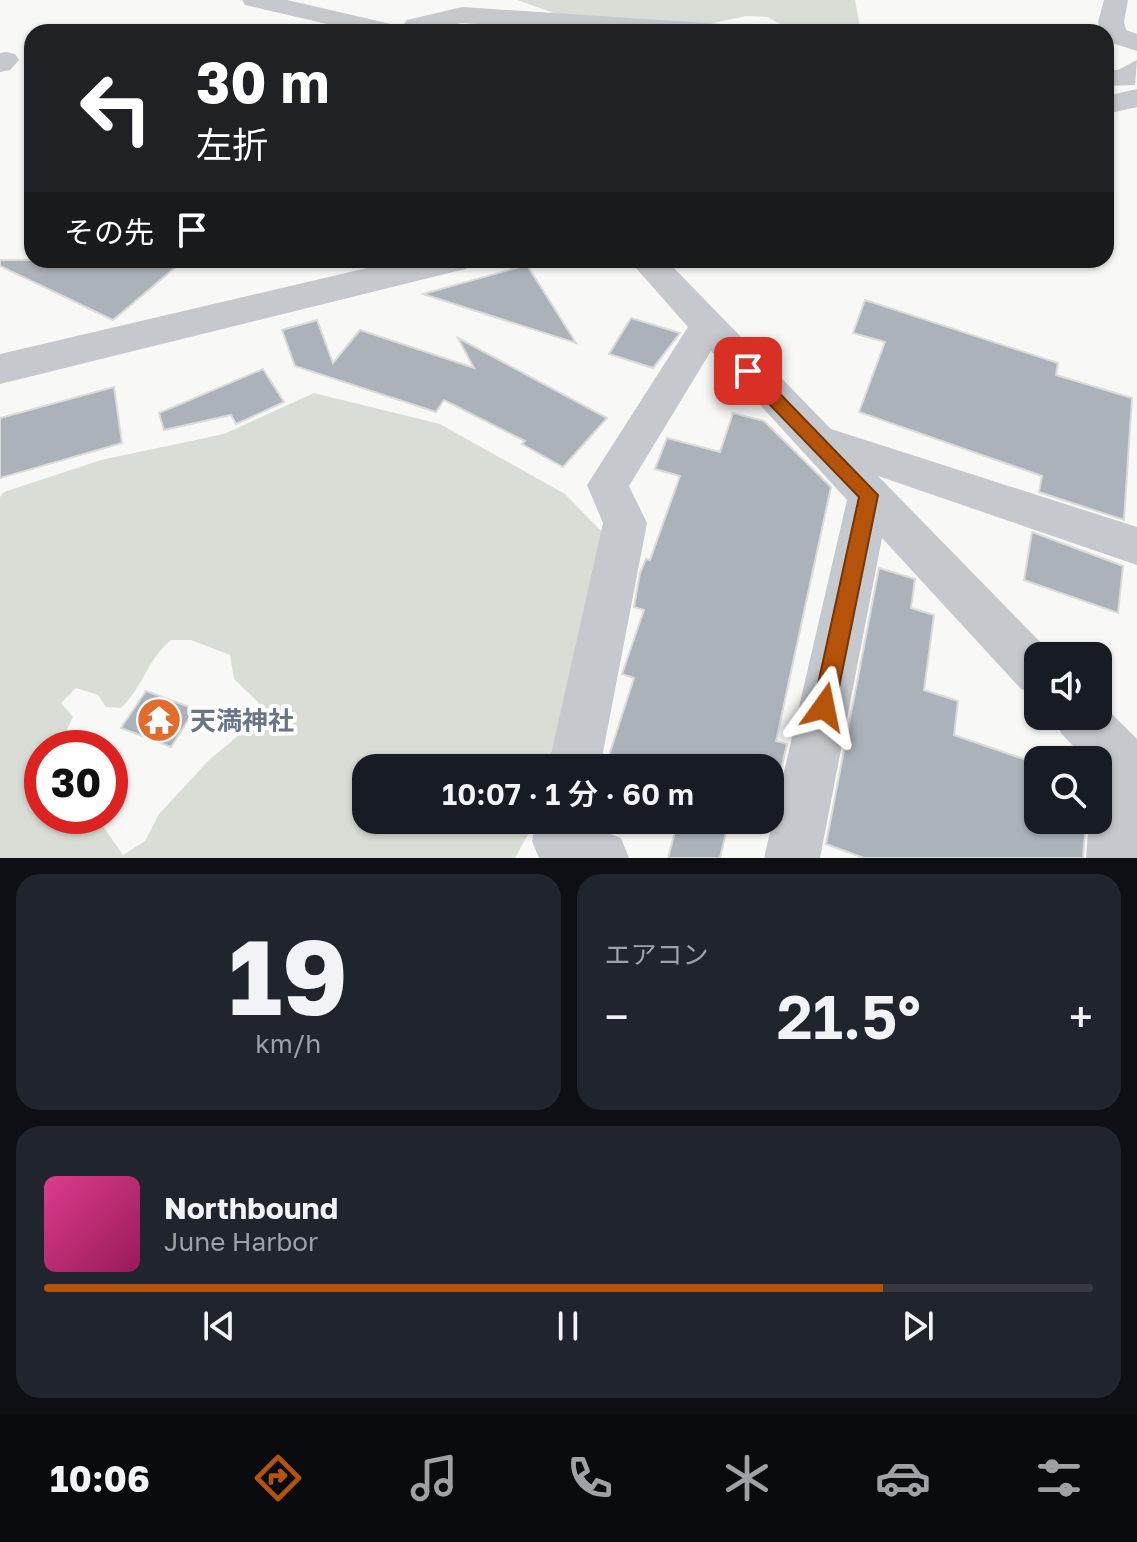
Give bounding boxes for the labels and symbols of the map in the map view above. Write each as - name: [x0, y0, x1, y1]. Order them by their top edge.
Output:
- pin: [714, 337, 782, 405]
- position arrow: [782, 665, 866, 749]
- temple icon: 天満神社: [135, 696, 183, 744]
- place label: 天満神社: [190, 705, 294, 736]
- speed limit sign: 30: [24, 730, 128, 834]

